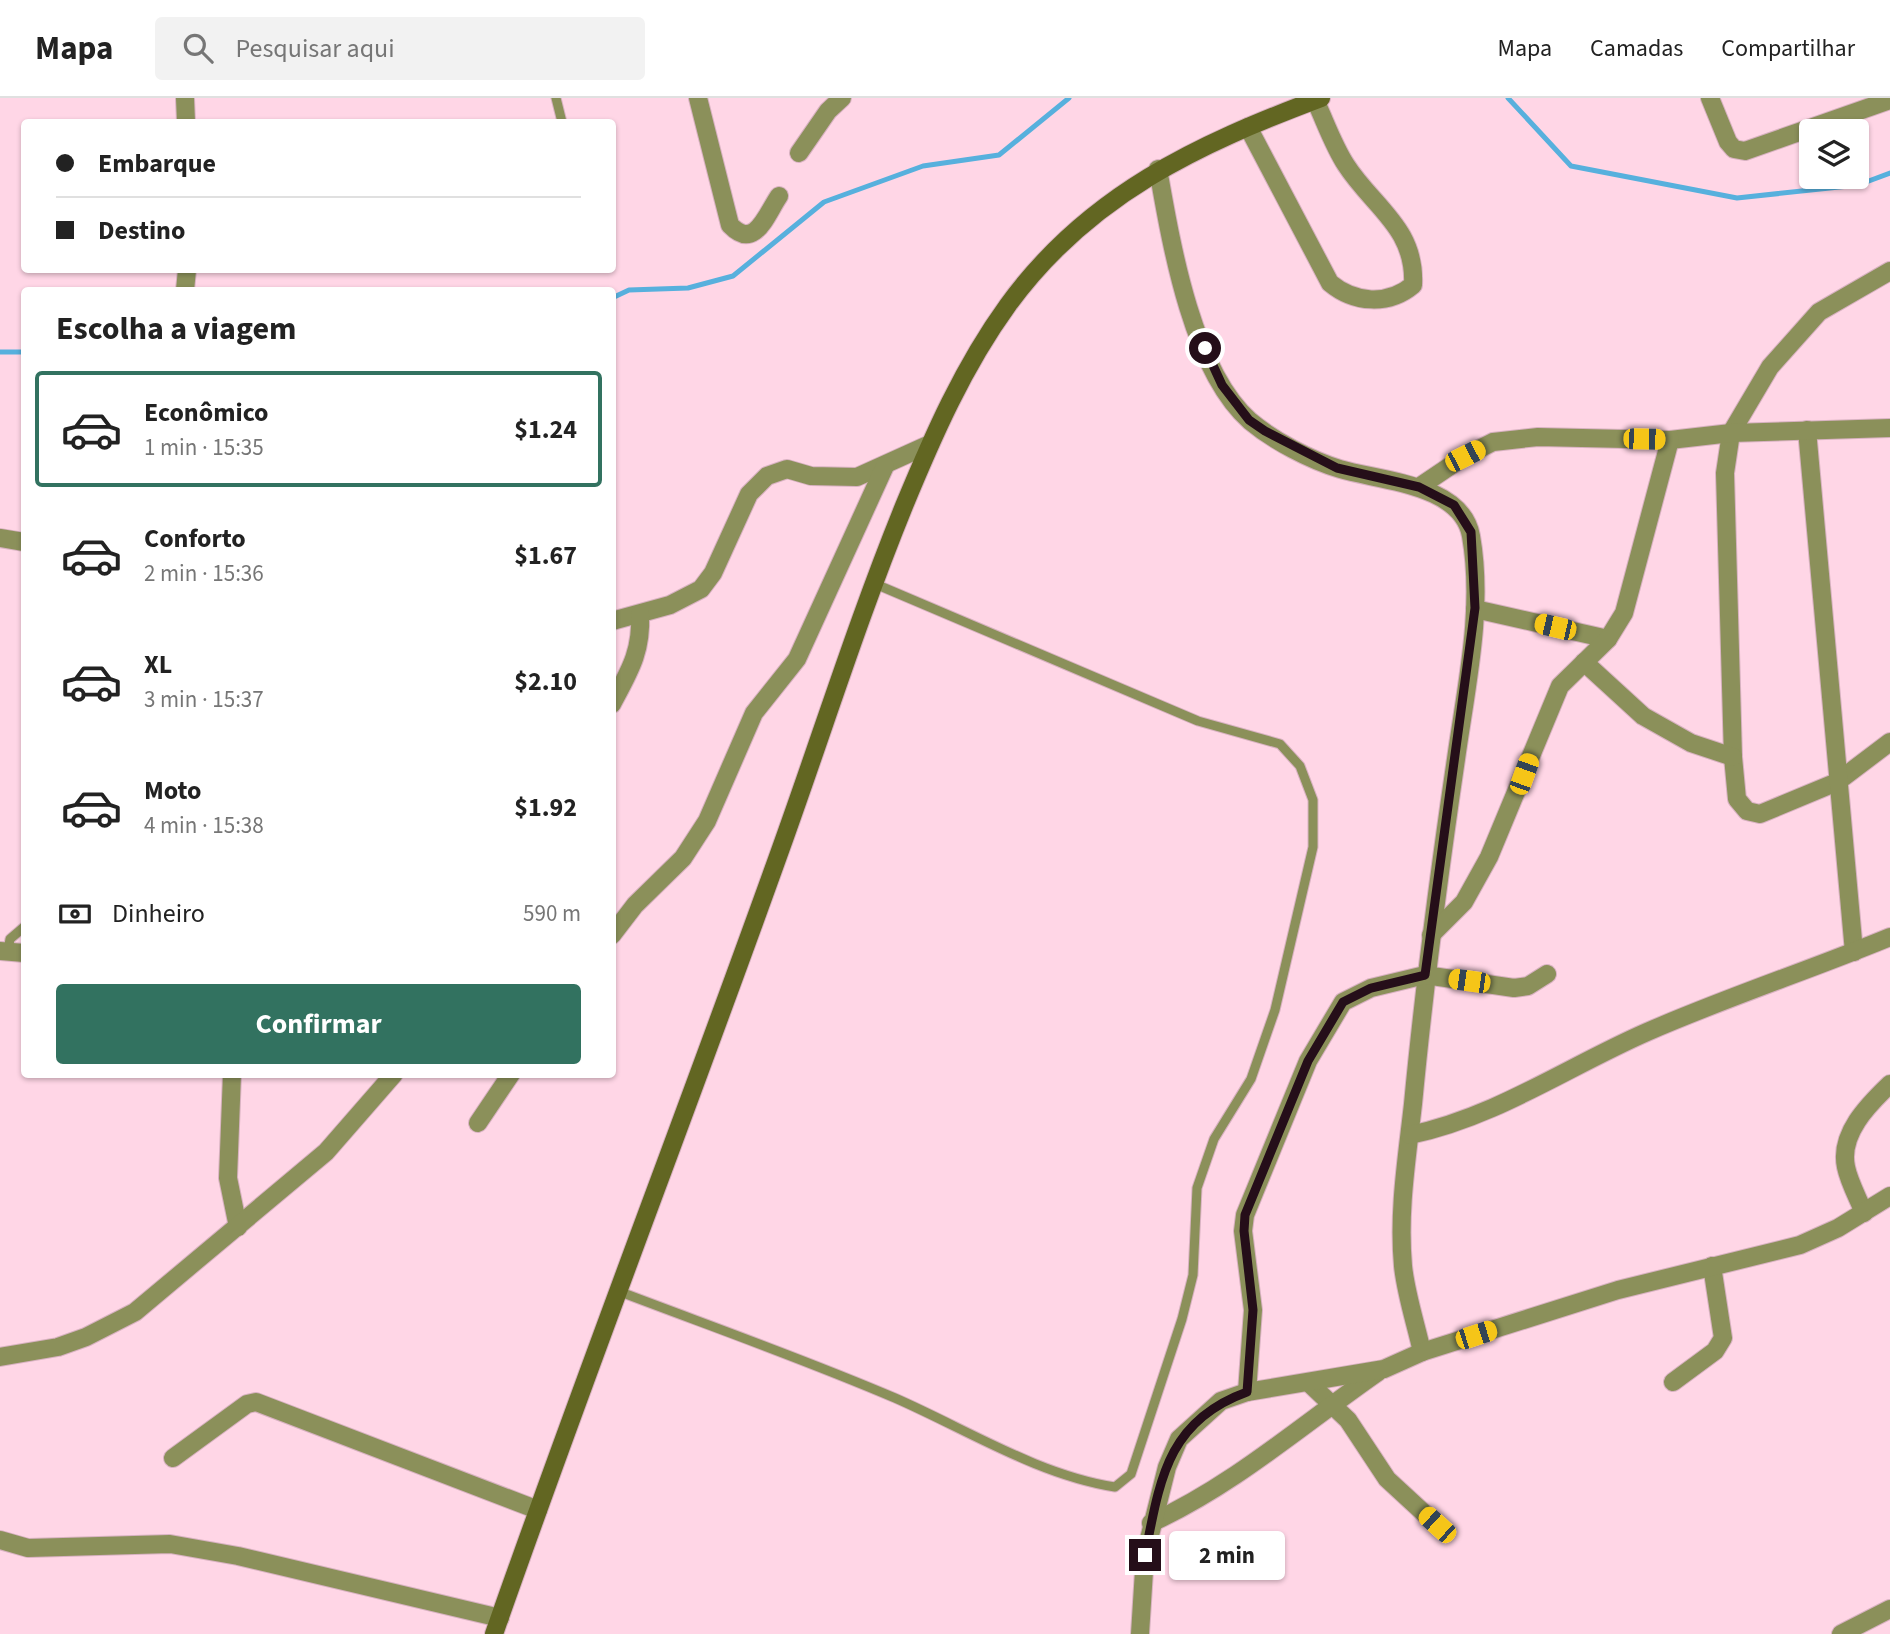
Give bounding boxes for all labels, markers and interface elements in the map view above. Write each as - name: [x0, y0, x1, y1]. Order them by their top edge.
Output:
- search box: [155, 17, 645, 80]
- text: Mapa: [35, 25, 113, 72]
- icon: search: [179, 29, 217, 67]
- text: Pesquisar aqui: [235, 30, 395, 67]
- text: Mapa: [1497, 31, 1552, 66]
- text: Camadas: [1590, 31, 1683, 66]
- text: Compartilhar: [1721, 31, 1855, 66]
- map controls: [1799, 119, 1869, 189]
- button: layers: [1799, 119, 1869, 189]
- text: Embarque: [98, 145, 216, 182]
- text: Destino: [98, 212, 185, 249]
- text: Escolha a viagem: [56, 306, 296, 352]
- route start: [1189, 332, 1221, 364]
- text: Econômico: [144, 394, 269, 431]
- icon: car: [60, 398, 123, 461]
- text: $1.24: [514, 411, 577, 448]
- car: [1623, 428, 1666, 450]
- text: 1 min · 15:35: [144, 431, 264, 464]
- car: [1442, 437, 1489, 475]
- text: Conforto: [144, 520, 246, 557]
- icon: car: [60, 524, 123, 587]
- text: $1.67: [514, 537, 577, 574]
- text: 2 min · 15:36: [144, 557, 264, 590]
- car: [1533, 612, 1578, 642]
- text: XL: [144, 646, 172, 683]
- icon: car: [60, 650, 123, 713]
- text: $2.10: [514, 663, 577, 700]
- text: 3 min · 15:37: [144, 683, 264, 716]
- car: [1507, 751, 1542, 797]
- text: Moto: [144, 772, 201, 809]
- icon: car: [60, 776, 123, 839]
- text: $1.92: [514, 789, 577, 826]
- text: 4 min · 15:38: [144, 809, 264, 842]
- icon: cash: [56, 895, 94, 933]
- text: Dinheiro: [112, 895, 205, 932]
- text: 590 m: [523, 897, 581, 930]
- car: [1447, 968, 1492, 994]
- button: Confirmar: [56, 984, 581, 1064]
- car: [1453, 1319, 1500, 1351]
- car: [1415, 1503, 1460, 1547]
- callout: 2 min: [1170, 1530, 1285, 1580]
- route end: [1129, 1539, 1161, 1571]
- text: 2 min: [1199, 1539, 1255, 1572]

